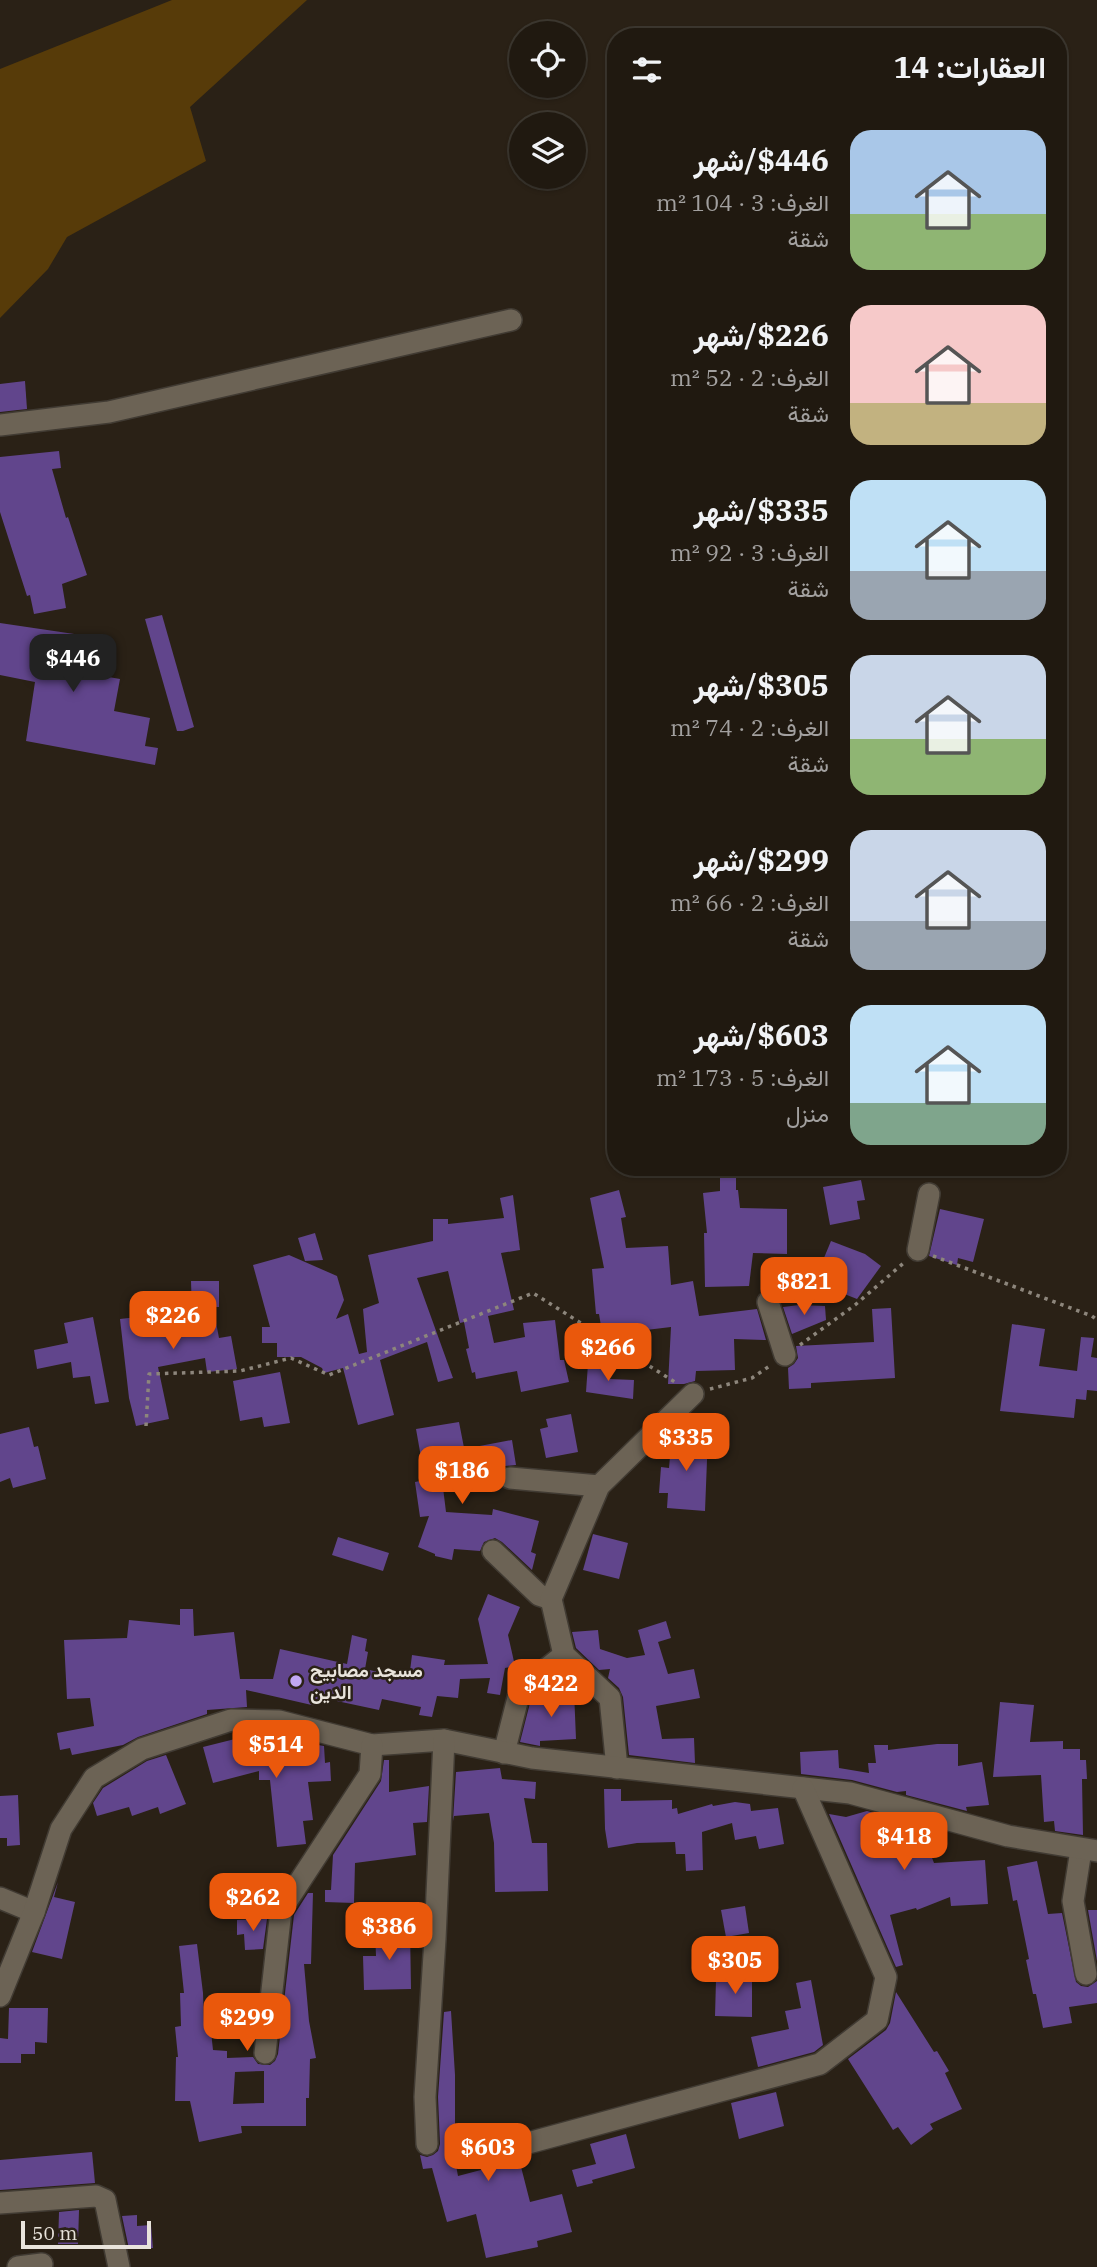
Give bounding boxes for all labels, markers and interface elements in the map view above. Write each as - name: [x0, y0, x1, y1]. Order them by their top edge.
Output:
- map controls: [509, 21, 586, 189]
- button: locate: [509, 21, 586, 98]
- text: العقارات: 14: [893, 47, 1046, 86]
- icon: filters: [628, 51, 666, 89]
- button: layers: [509, 112, 586, 189]
- text: $446/شهر: [694, 140, 829, 179]
- icon: home: [906, 158, 990, 242]
- text: الغرف: 3 · 104 m²: [656, 187, 829, 217]
- text: شقة: [787, 223, 829, 253]
- text: $226/شهر: [694, 315, 829, 354]
- icon: home: [906, 333, 990, 417]
- text: الغرف: 2 · 52 m²: [670, 362, 829, 392]
- text: شقة: [787, 398, 829, 428]
- text: $335/شهر: [694, 490, 829, 529]
- icon: home: [906, 508, 990, 592]
- text: الغرف: 3 · 92 m²: [670, 537, 829, 567]
- text: شقة: [787, 573, 829, 603]
- pin: $446: [32, 634, 114, 694]
- text: $446: [45, 642, 101, 672]
- text: $305/شهر: [694, 665, 829, 704]
- icon: home: [906, 683, 990, 767]
- text: الغرف: 2 · 74 m²: [670, 712, 829, 742]
- text: شقة: [787, 748, 829, 778]
- text: $299/شهر: [694, 840, 829, 879]
- icon: home: [906, 858, 990, 942]
- text: الغرف: 2 · 66 m²: [670, 887, 829, 917]
- text: شقة: [787, 923, 829, 953]
- text: $603/شهر: [694, 1015, 829, 1054]
- icon: home: [906, 1033, 990, 1117]
- text: الغرف: 5 · 173 m²: [656, 1062, 829, 1092]
- text: منزل: [786, 1098, 829, 1128]
- pin: $821: [763, 1258, 845, 1317]
- text: $821: [776, 1265, 832, 1295]
- pin: $226: [132, 1292, 214, 1351]
- text: $226: [145, 1299, 201, 1329]
- pin: $266: [567, 1324, 649, 1383]
- text: $266: [580, 1331, 636, 1361]
- pin: $335: [645, 1414, 727, 1473]
- text: $335: [658, 1421, 714, 1451]
- pin: $186: [421, 1446, 503, 1506]
- text: $186: [434, 1454, 490, 1484]
- place label: مسجد مصابيح الدين: [310, 1658, 423, 1704]
- pin: $422: [510, 1660, 592, 1719]
- text: $422: [523, 1667, 579, 1697]
- marker: مسجد مصابيح الدين: [288, 1673, 304, 1689]
- pin: $514: [235, 1720, 317, 1780]
- text: $514: [248, 1728, 304, 1758]
- pin: $418: [863, 1812, 945, 1872]
- text: $418: [876, 1820, 932, 1850]
- pin: $262: [212, 1874, 294, 1933]
- text: $262: [225, 1881, 281, 1911]
- pin: $386: [348, 1902, 430, 1962]
- text: $386: [361, 1910, 417, 1940]
- pin: $305: [694, 1937, 776, 1996]
- text: $305: [707, 1944, 763, 1974]
- pin: $299: [206, 1994, 288, 2053]
- text: $299: [219, 2001, 275, 2031]
- pin: $603: [447, 2124, 529, 2183]
- text: $603: [460, 2131, 516, 2161]
- scale bar: [21, 2218, 150, 2250]
- text: 50 m: [32, 2221, 77, 2245]

